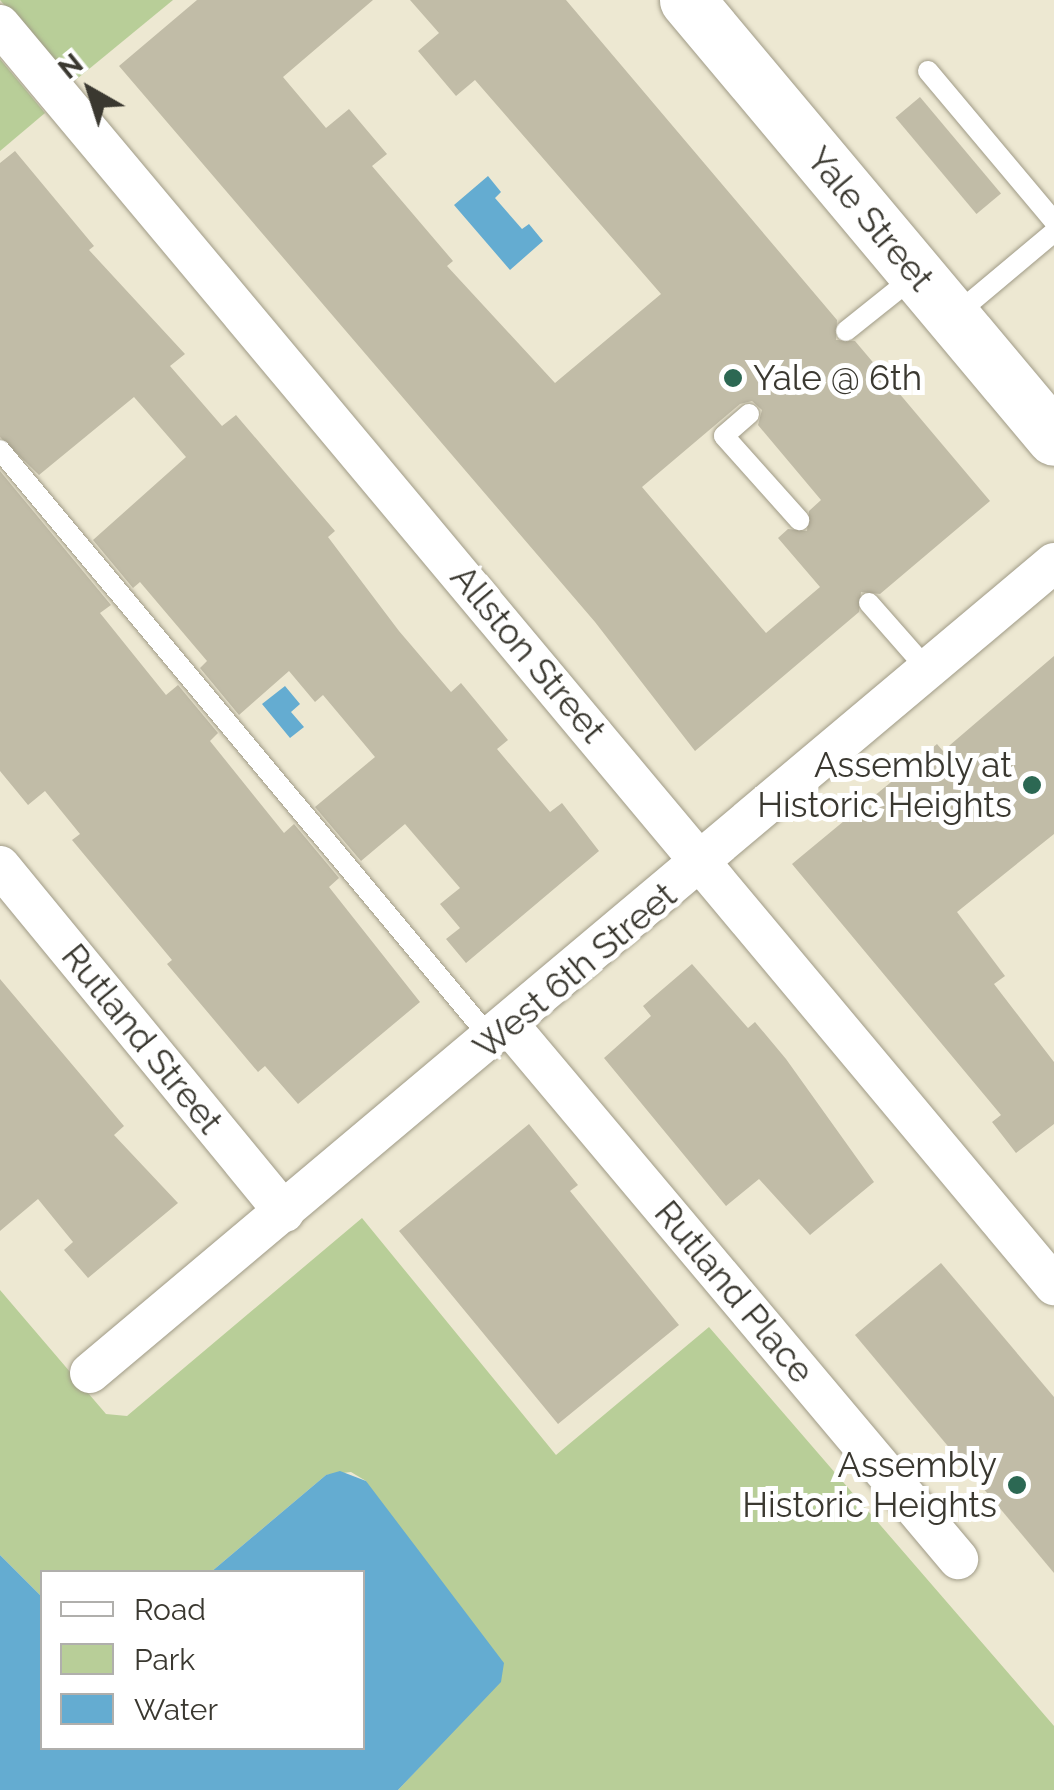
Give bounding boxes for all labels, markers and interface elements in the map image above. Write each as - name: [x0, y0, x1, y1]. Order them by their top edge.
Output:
- north arrow: [40, 40, 140, 140]
- text: N: [52, 47, 89, 86]
- street label: Yale Street: [798, 139, 942, 299]
- place label: Yale @ 6th: [753, 357, 922, 399]
- marker: Yale @ 6th: [722, 367, 744, 389]
- street label: Allston Street: [442, 557, 614, 751]
- place label: Assembly at Historic Heights: [757, 744, 1012, 826]
- marker: Assembly at Historic Heights: [1021, 774, 1043, 796]
- street label: West 6th Street: [465, 874, 685, 1068]
- street label: Rutland Street: [53, 936, 231, 1142]
- street label: Rutland Place: [646, 1192, 822, 1392]
- place label: Assembly Historic Heights: [742, 1444, 997, 1526]
- marker: Assembly Historic Heights: [1006, 1474, 1028, 1496]
- legend: [40, 1570, 365, 1750]
- text: Road: [134, 1592, 206, 1627]
- text: Park: [134, 1642, 195, 1677]
- text: Water: [134, 1692, 218, 1727]

